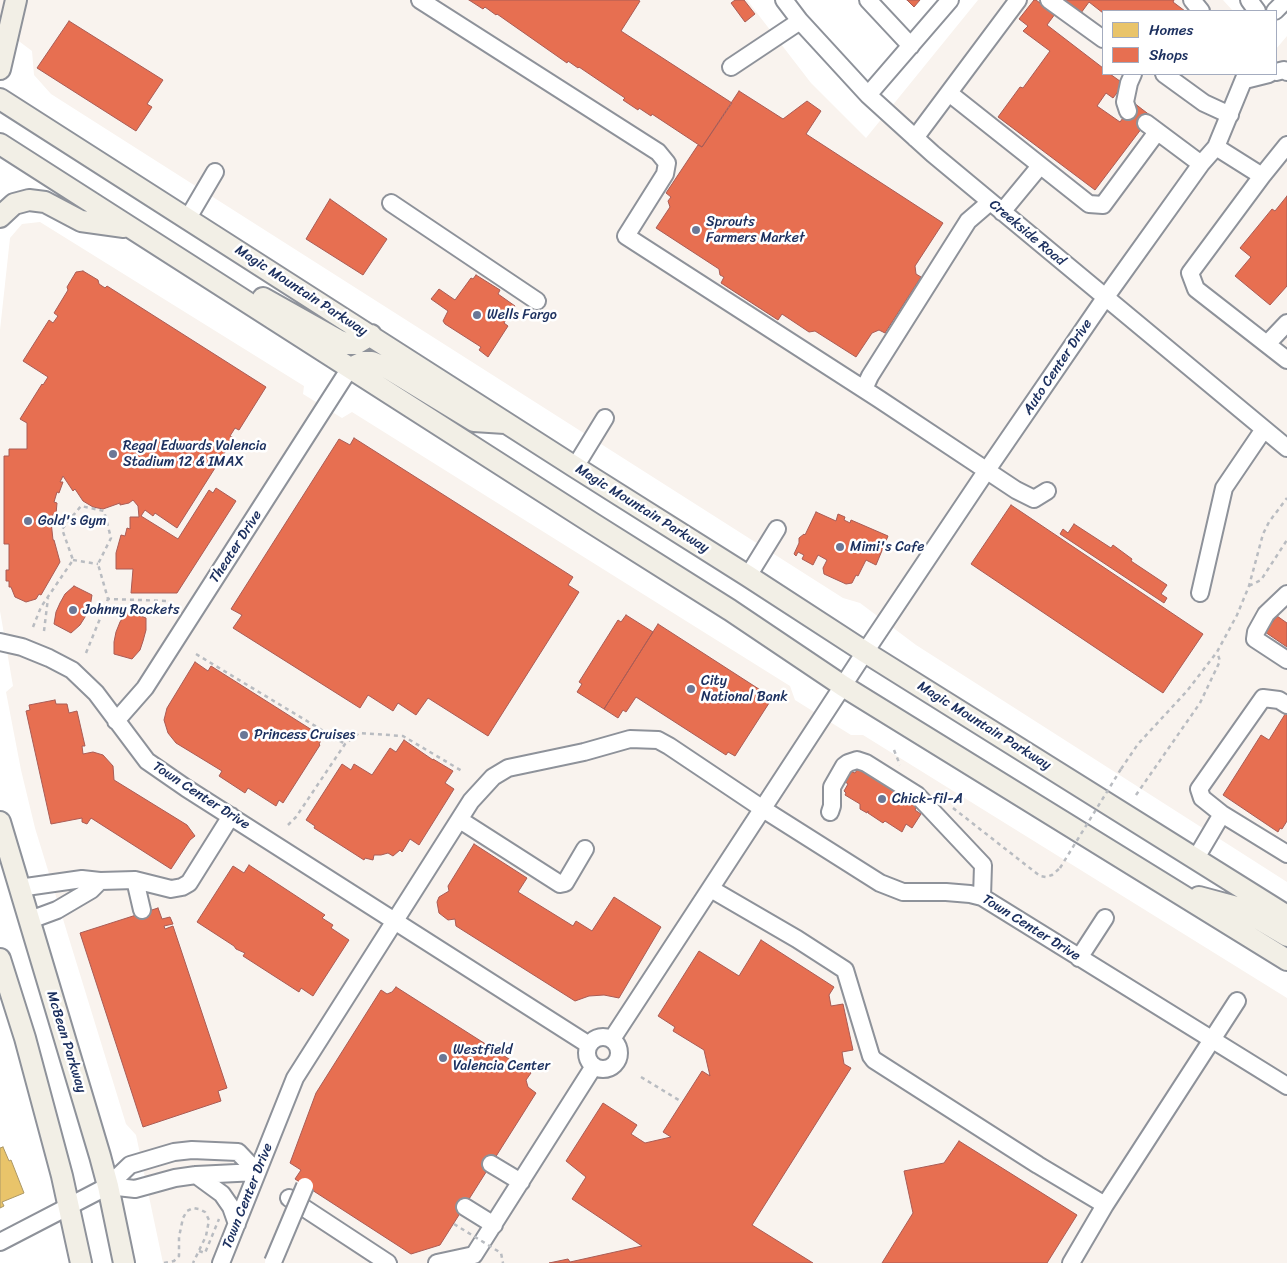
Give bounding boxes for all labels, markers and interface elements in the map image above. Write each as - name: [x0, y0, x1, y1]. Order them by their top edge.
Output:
- legend: [1102, 10, 1277, 75]
- text: Homes: [1149, 17, 1193, 43]
- text: Shops: [1149, 42, 1188, 68]
- street label: Creekside Road: [986, 196, 1068, 270]
- place label: Sprouts Farmers Market: [706, 214, 805, 246]
- marker: Sprouts Farmers Market: [690, 224, 702, 236]
- street label: Magic Mountain Parkway: [232, 242, 370, 340]
- place label: Wells Fargo: [487, 307, 557, 323]
- marker: Wells Fargo: [471, 309, 483, 321]
- street label: Auto Center Drive: [1020, 316, 1096, 418]
- place label: Regal Edwards Valencia Stadium 12 & IMAX: [123, 438, 266, 471]
- marker: Regal Edwards Valencia Stadium 12 & IMAX: [107, 448, 119, 460]
- street label: Magic Mountain Parkway: [572, 461, 712, 557]
- street label: Theater Drive: [206, 508, 266, 586]
- place label: Gold's Gym: [38, 513, 107, 529]
- marker: Gold's Gym: [22, 515, 34, 527]
- place label: Mimi's Cafe: [850, 539, 924, 555]
- marker: Mimi's Cafe: [834, 541, 846, 553]
- place label: Johnny Rockets: [83, 602, 179, 618]
- marker: Johnny Rockets: [67, 604, 79, 616]
- place label: City National Bank: [701, 673, 788, 706]
- street label: Magic Mountain Parkway: [914, 678, 1054, 774]
- marker: City National Bank: [685, 683, 697, 695]
- place label: Princess Cruises: [254, 727, 355, 743]
- marker: Princess Cruises: [238, 729, 250, 741]
- street label: Town Center Drive: [149, 758, 253, 834]
- place label: Chick-fil-A: [892, 791, 963, 807]
- marker: Chick-fil-A: [876, 793, 888, 805]
- street label: Town Center Drive: [979, 891, 1083, 965]
- street label: McBean Parkway: [43, 989, 89, 1095]
- place label: Westfield Valencia Center: [453, 1042, 550, 1074]
- marker: Westfield Valencia Center: [437, 1052, 449, 1064]
- street label: Town Center Drive: [219, 1141, 277, 1251]

